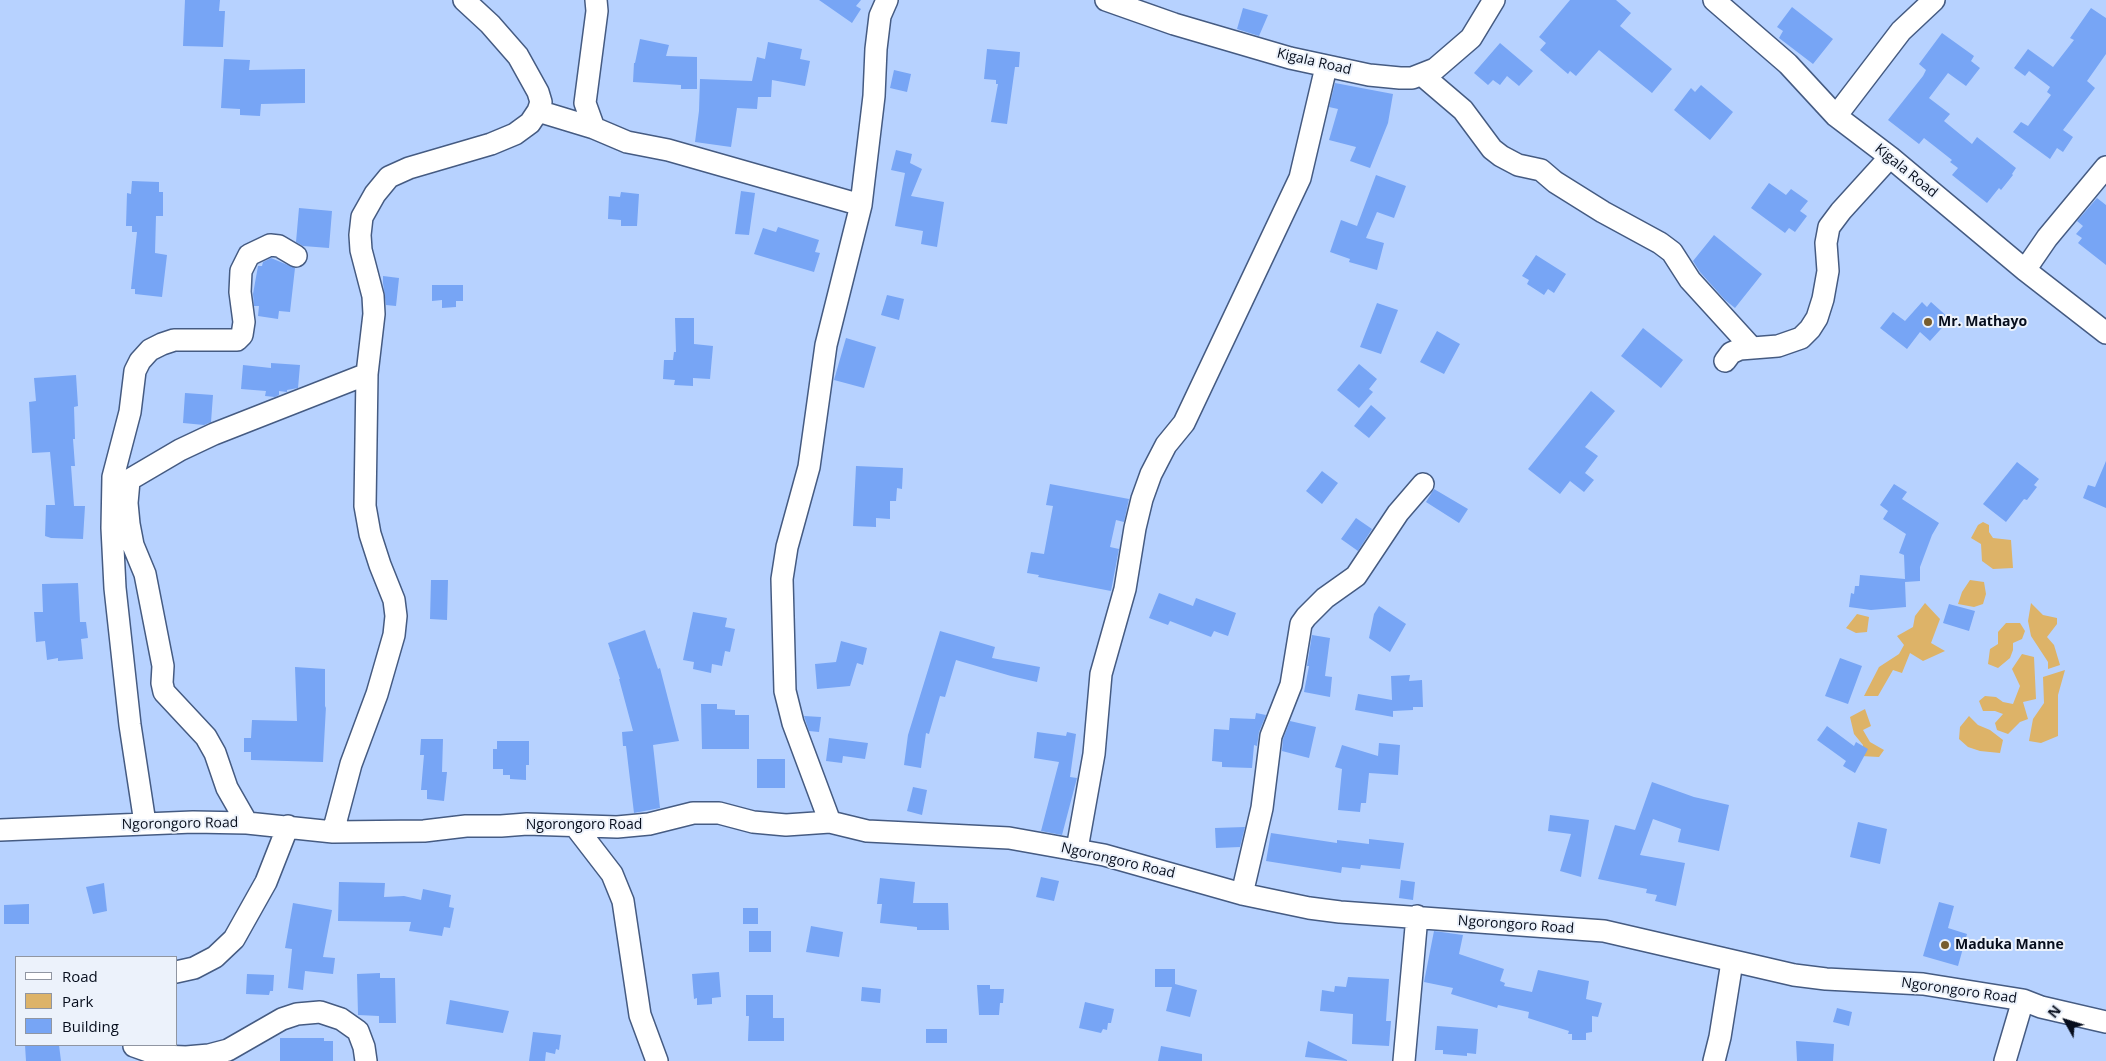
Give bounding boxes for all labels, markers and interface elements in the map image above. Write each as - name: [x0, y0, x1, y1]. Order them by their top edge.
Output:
- street label: Kigala Road: [1275, 45, 1353, 79]
- street label: Kigala Road: [1871, 141, 1941, 201]
- place label: Mr. Mathayo: [1938, 314, 2027, 330]
- marker: Mr. Mathayo: [1922, 316, 1934, 328]
- street label: Ngorongoro Road: [122, 815, 238, 833]
- street label: Ngorongoro Road: [526, 817, 642, 833]
- street label: Ngorongoro Road: [1059, 840, 1177, 882]
- street label: Ngorongoro Road: [1457, 913, 1575, 937]
- place label: Maduka Manne: [1955, 937, 2064, 953]
- marker: Maduka Manne: [1939, 939, 1951, 951]
- legend: [15, 956, 178, 1046]
- text: Road: [62, 966, 98, 986]
- street label: Ngorongoro Road: [1900, 975, 2018, 1007]
- text: Park: [62, 991, 93, 1011]
- north arrow: [2041, 996, 2091, 1046]
- text: N: [2043, 1001, 2065, 1022]
- text: Building: [62, 1016, 119, 1036]

